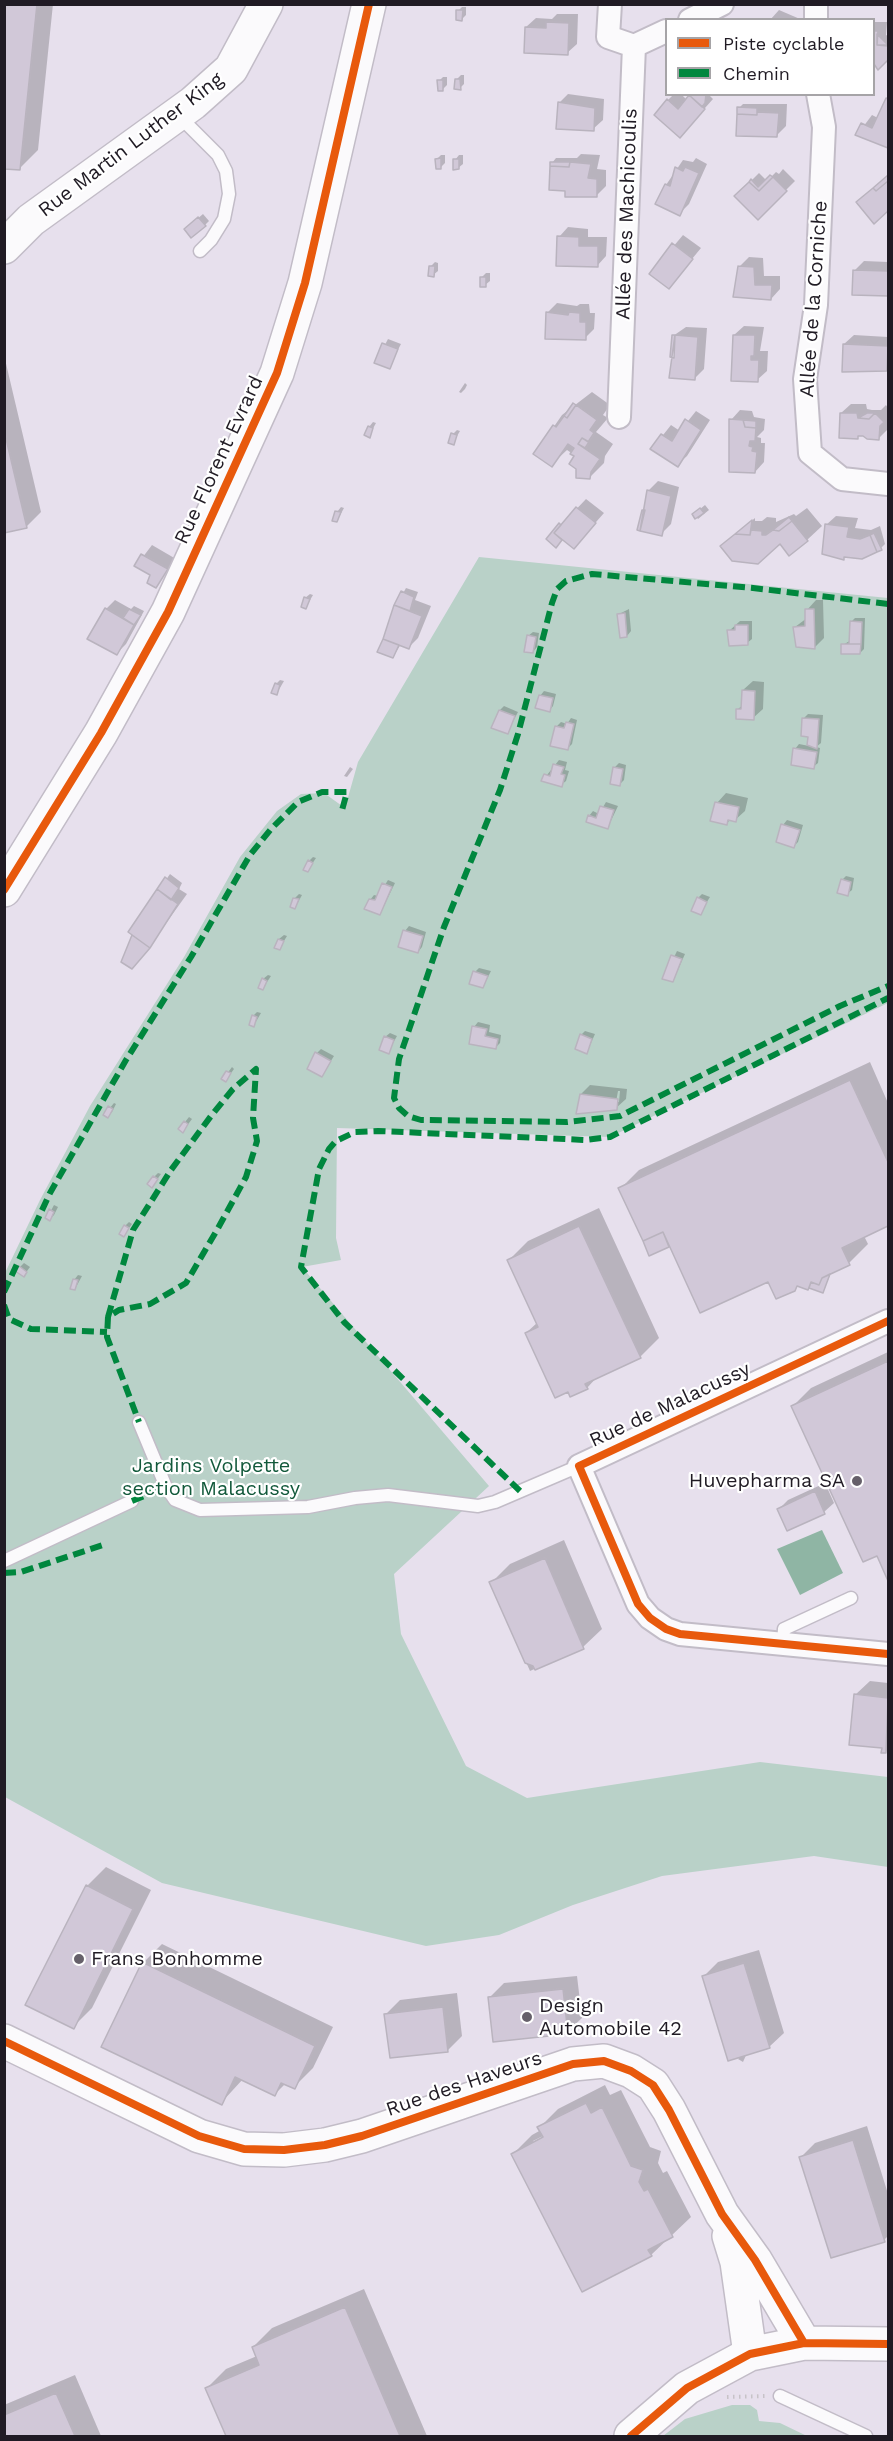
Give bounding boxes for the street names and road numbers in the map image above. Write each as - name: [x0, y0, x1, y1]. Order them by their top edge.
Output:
- street label: Rue Martin Luther King: [34, 68, 228, 222]
- street label: Allée des Machicoulis: [611, 108, 643, 320]
- street label: Allée de la Corniche: [795, 200, 833, 398]
- street label: Rue Florent Evrard: [169, 372, 269, 548]
- street label: Rue de Malacussy: [586, 1357, 754, 1453]
- street label: Rue des Haveurs: [383, 2046, 545, 2122]

